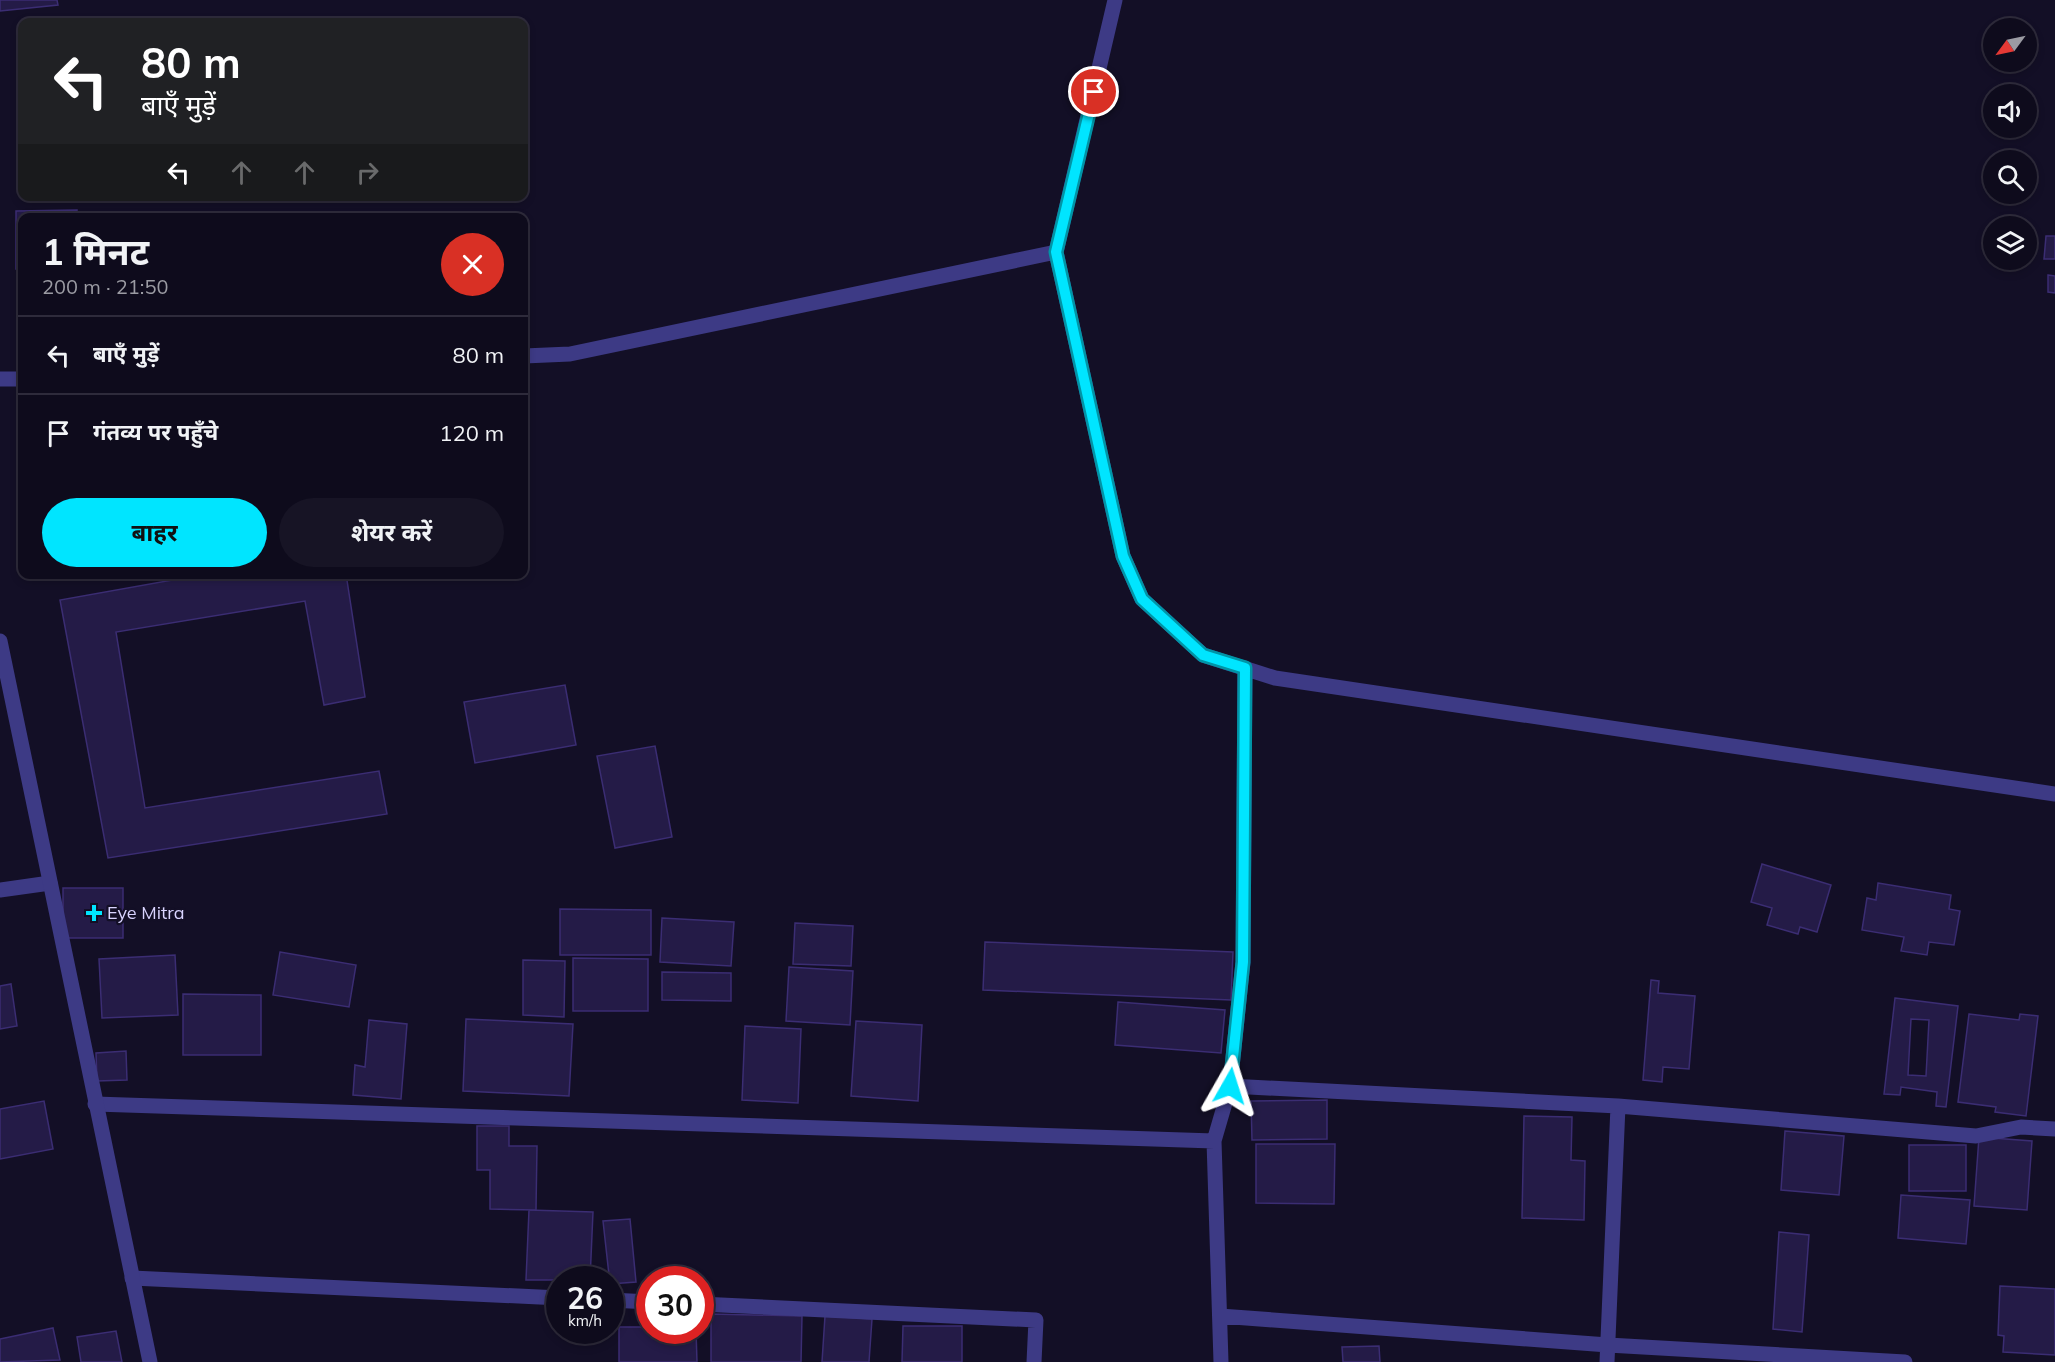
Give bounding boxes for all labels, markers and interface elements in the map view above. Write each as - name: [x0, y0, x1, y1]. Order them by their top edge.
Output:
- north arrow: [1983, 18, 2037, 72]
- map controls: [1983, 18, 2037, 270]
- text: 80 m: [141, 36, 241, 89]
- icon: left: [42, 42, 120, 120]
- pin: [1068, 66, 1119, 117]
- icon: arrive: [1077, 75, 1110, 108]
- button: sound: [1983, 84, 2037, 138]
- text: बाएँ मुड़ें: [141, 88, 216, 122]
- button: search: [1983, 150, 2037, 204]
- icon: left: [162, 156, 195, 189]
- icon: ahead: [225, 156, 258, 189]
- icon: ahead: [288, 156, 321, 189]
- icon: right: [351, 156, 384, 189]
- button: layers: [1983, 216, 2037, 270]
- text: 1 मिनट: [42, 229, 149, 274]
- button: close: [441, 233, 504, 296]
- text: 200 m · 21:50: [42, 274, 168, 299]
- icon: left: [42, 339, 75, 372]
- text: बाएँ मुड़ें: [93, 340, 159, 368]
- text: 80 m: [453, 341, 504, 369]
- icon: arrive: [42, 417, 75, 450]
- text: गंतव्य पर पहुँचे: [93, 418, 218, 446]
- text: 120 m: [439, 419, 504, 447]
- button: बाहर: [42, 498, 267, 567]
- button: शेयर करें: [279, 498, 504, 567]
- place label: Eye Mitra: [107, 901, 185, 924]
- marker: Eye Mitra: [85, 904, 103, 922]
- position arrow: [1198, 1054, 1262, 1118]
- speed limit sign: 30: [636, 1266, 714, 1344]
- text: 26: [567, 1279, 603, 1317]
- text: km/h: [568, 1311, 602, 1330]

